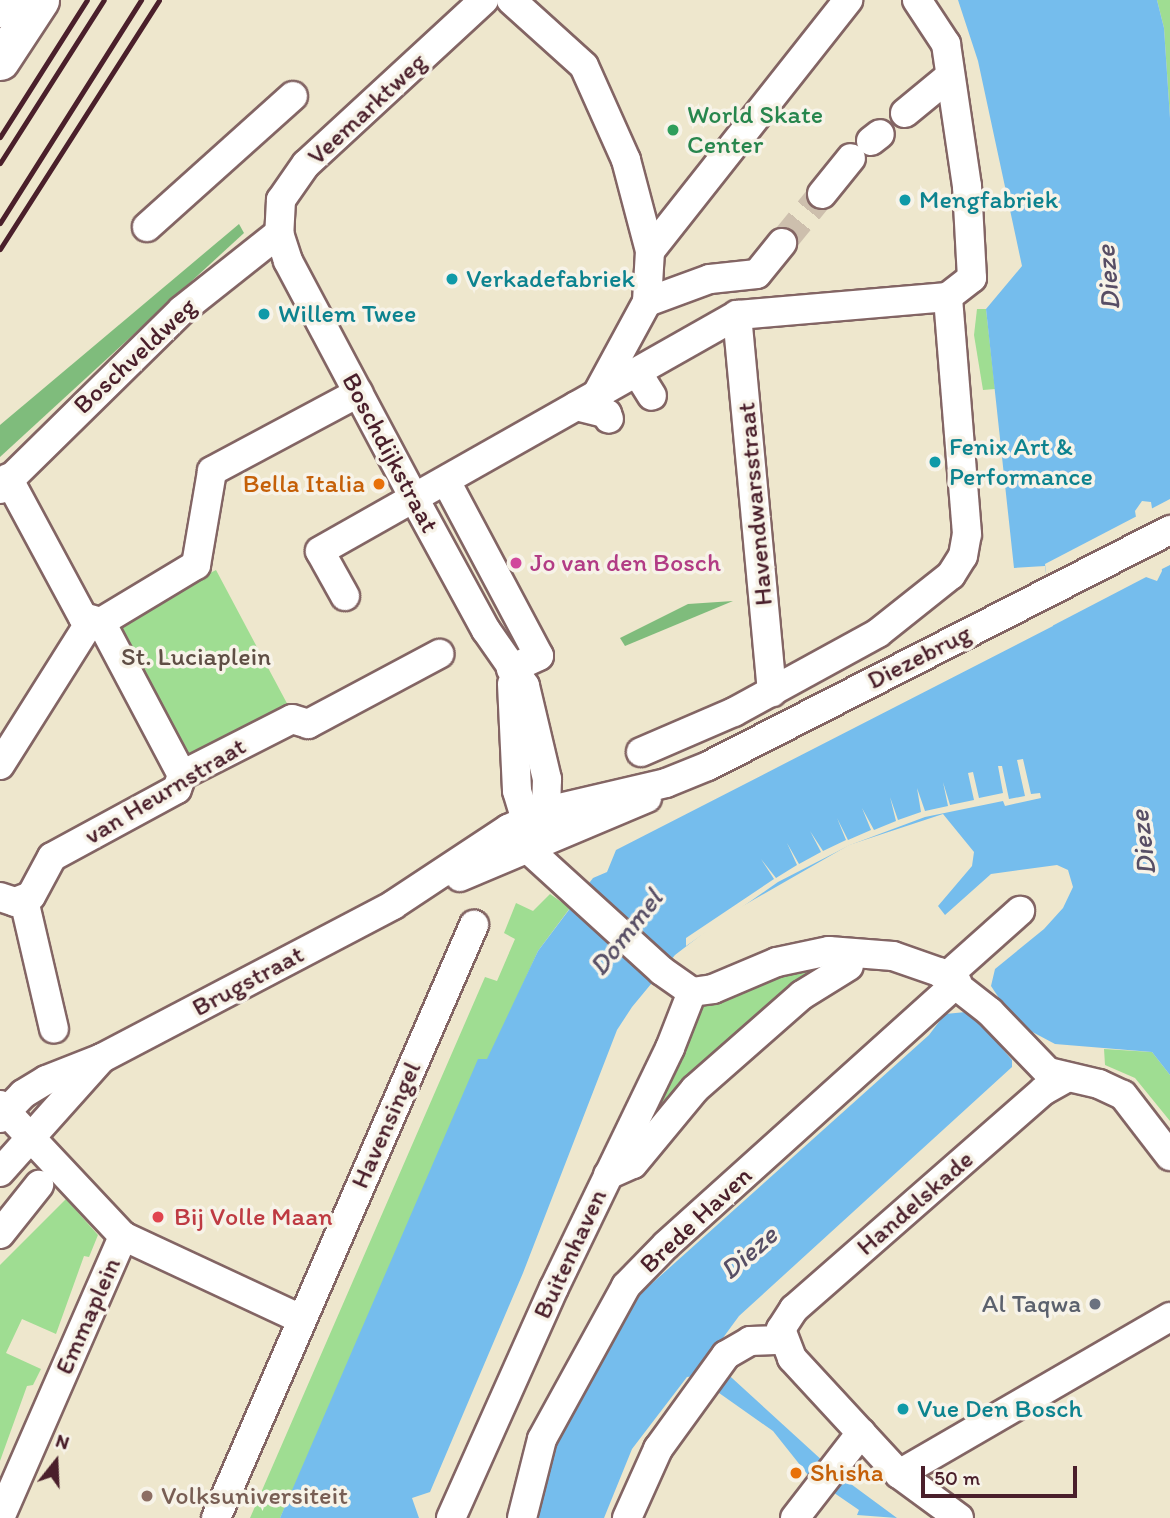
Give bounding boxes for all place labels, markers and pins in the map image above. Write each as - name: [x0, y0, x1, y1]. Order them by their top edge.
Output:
- place label: World Skate Center: [687, 99, 823, 160]
- marker: World Skate Center: [665, 122, 681, 138]
- place label: Mengfabriek: [919, 184, 1058, 216]
- marker: Mengfabriek: [897, 192, 913, 208]
- place label: Verkadefabriek: [466, 263, 635, 295]
- marker: Verkadefabriek: [444, 271, 460, 287]
- place label: Willem Twee: [278, 298, 416, 330]
- marker: Willem Twee: [256, 306, 272, 322]
- place label: Fenix Art & Performance: [949, 431, 1093, 492]
- marker: Fenix Art & Performance: [927, 454, 943, 470]
- place label: Bella Italia: [242, 468, 365, 500]
- marker: Bella Italia: [371, 476, 387, 492]
- place label: Jo van den Bosch: [530, 547, 720, 579]
- marker: Jo van den Bosch: [508, 555, 524, 571]
- place label: Bij Volle Maan: [174, 1201, 332, 1233]
- marker: Bij Volle Maan: [148, 1207, 168, 1227]
- place label: Al Taqwa: [982, 1288, 1081, 1320]
- marker: Al Taqwa: [1087, 1296, 1103, 1312]
- place label: Vue Den Bosch: [917, 1393, 1082, 1425]
- marker: Vue Den Bosch: [895, 1401, 911, 1417]
- place label: Shisha: [810, 1457, 883, 1489]
- marker: Shisha: [788, 1465, 804, 1481]
- place label: Volksuniversiteit: [161, 1480, 348, 1512]
- marker: Volksuniversiteit: [139, 1488, 155, 1504]

